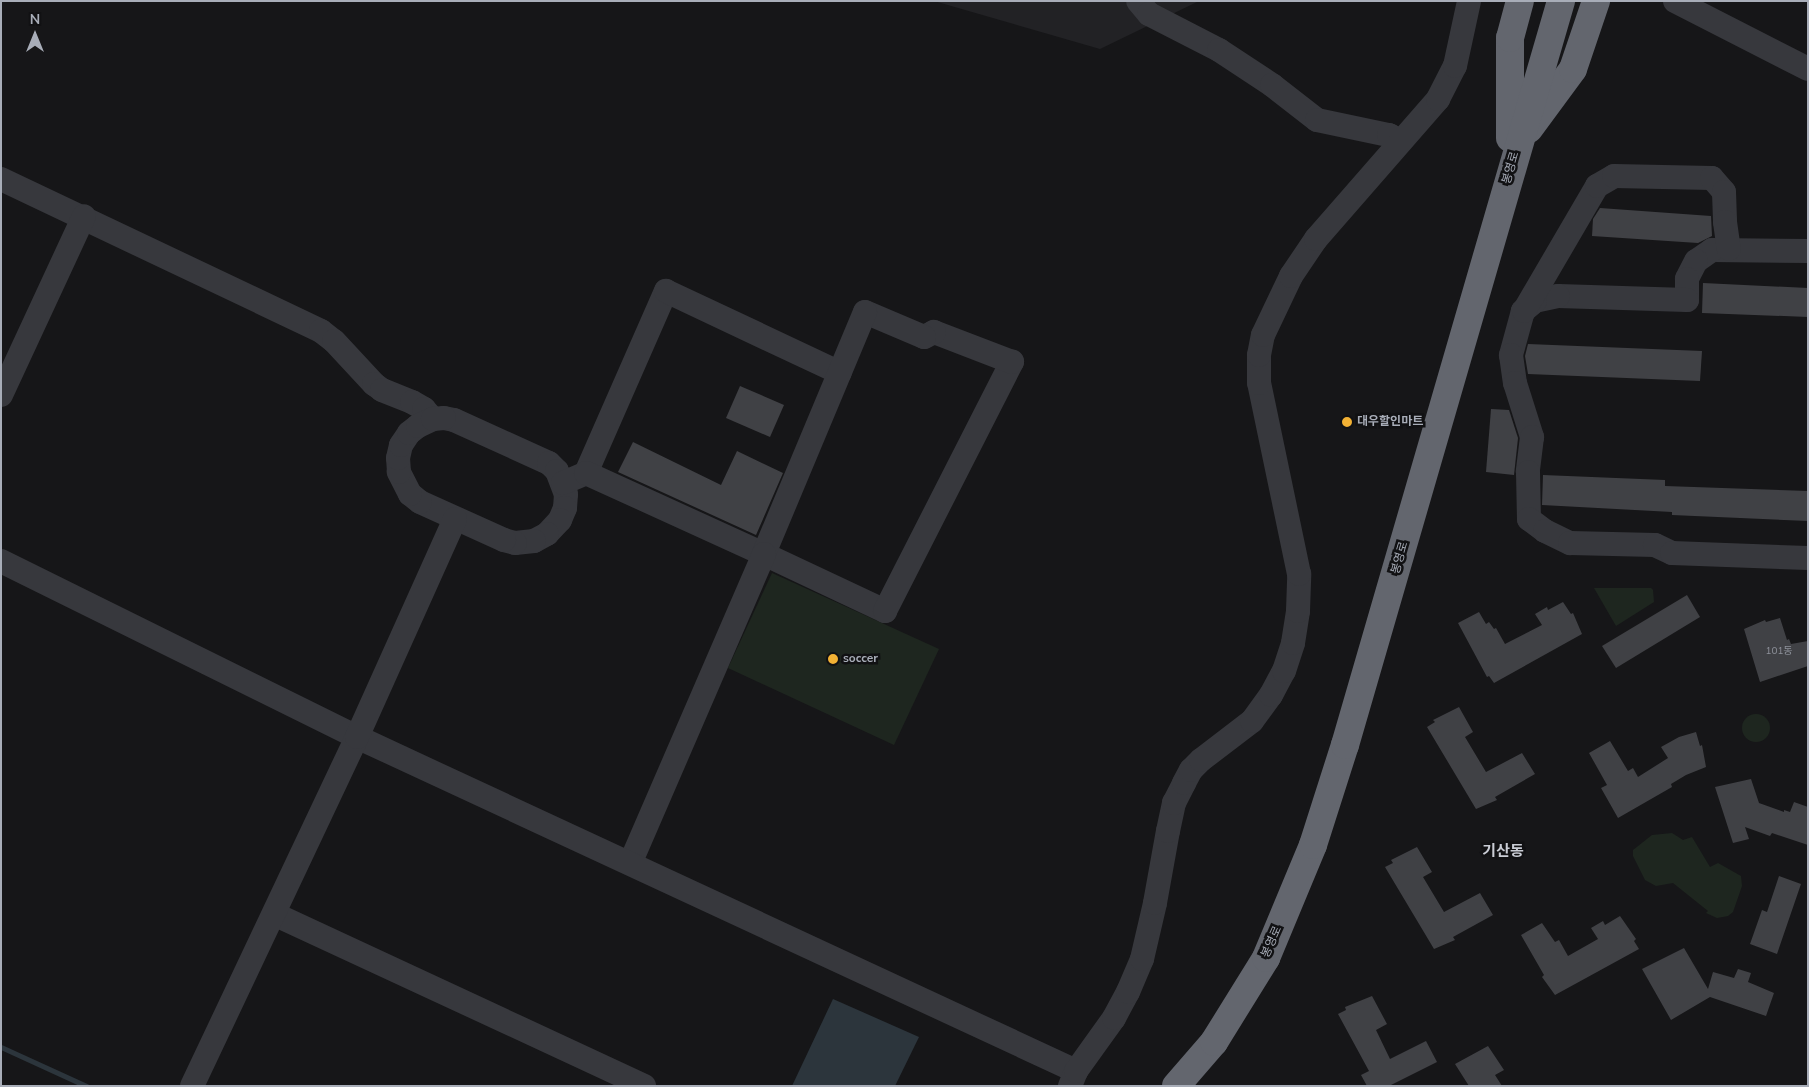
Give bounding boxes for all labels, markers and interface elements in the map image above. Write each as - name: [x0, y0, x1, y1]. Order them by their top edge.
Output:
- north arrow: [10, 10, 60, 60]
- text: N: [30, 10, 40, 29]
- street label: 봉영로: [1500, 150, 1522, 186]
- place label: 대우할인마트: [1357, 415, 1423, 429]
- marker: 대우할인마트: [1341, 416, 1353, 428]
- street label: 봉영로: [1389, 540, 1411, 576]
- house number: 101동: [1765, 646, 1793, 658]
- place label: soccer: [843, 652, 878, 666]
- marker: soccer: [827, 653, 839, 665]
- district label: 기산동: [1482, 843, 1524, 861]
- street label: 봉영로: [1259, 924, 1285, 960]

